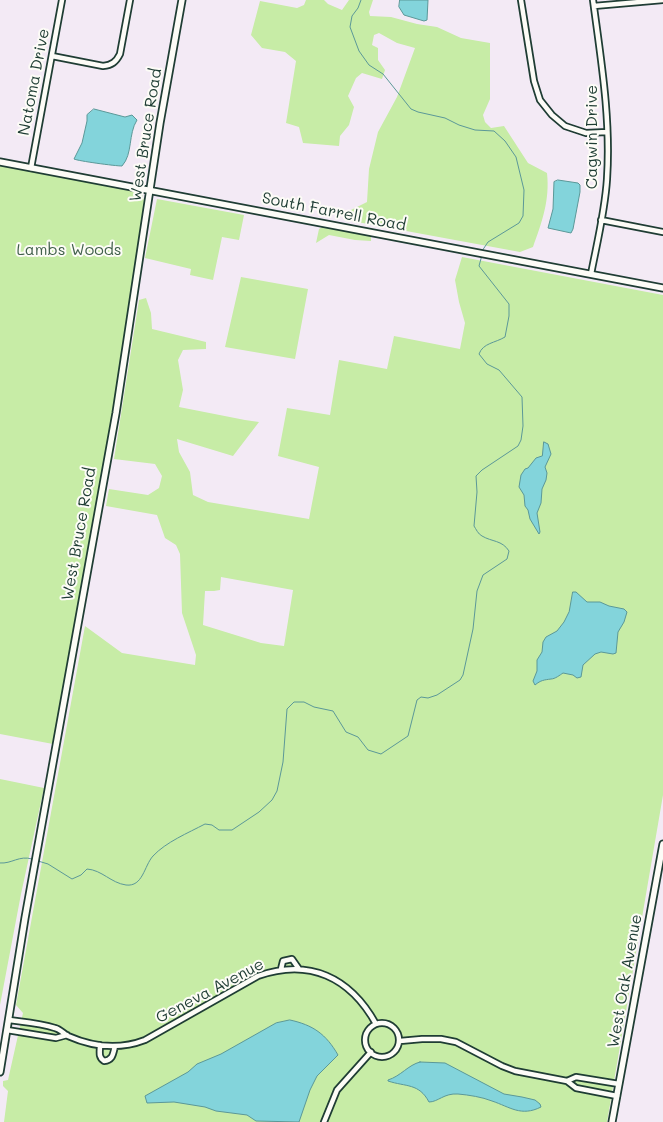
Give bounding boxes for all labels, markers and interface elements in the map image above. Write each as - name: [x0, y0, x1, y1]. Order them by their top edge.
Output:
- street label: Natoma Drive: [14, 27, 54, 137]
- street label: West Bruce Road: [126, 67, 166, 203]
- street label: Cagwin Drive: [582, 85, 602, 189]
- street label: South Farrell Road: [260, 189, 408, 235]
- park label: Lambs Woods: [16, 240, 122, 260]
- street label: West Bruce Road: [58, 466, 100, 602]
- street label: West Oak Avenue: [604, 913, 646, 1049]
- street label: Geneva Avenue: [153, 954, 267, 1028]

